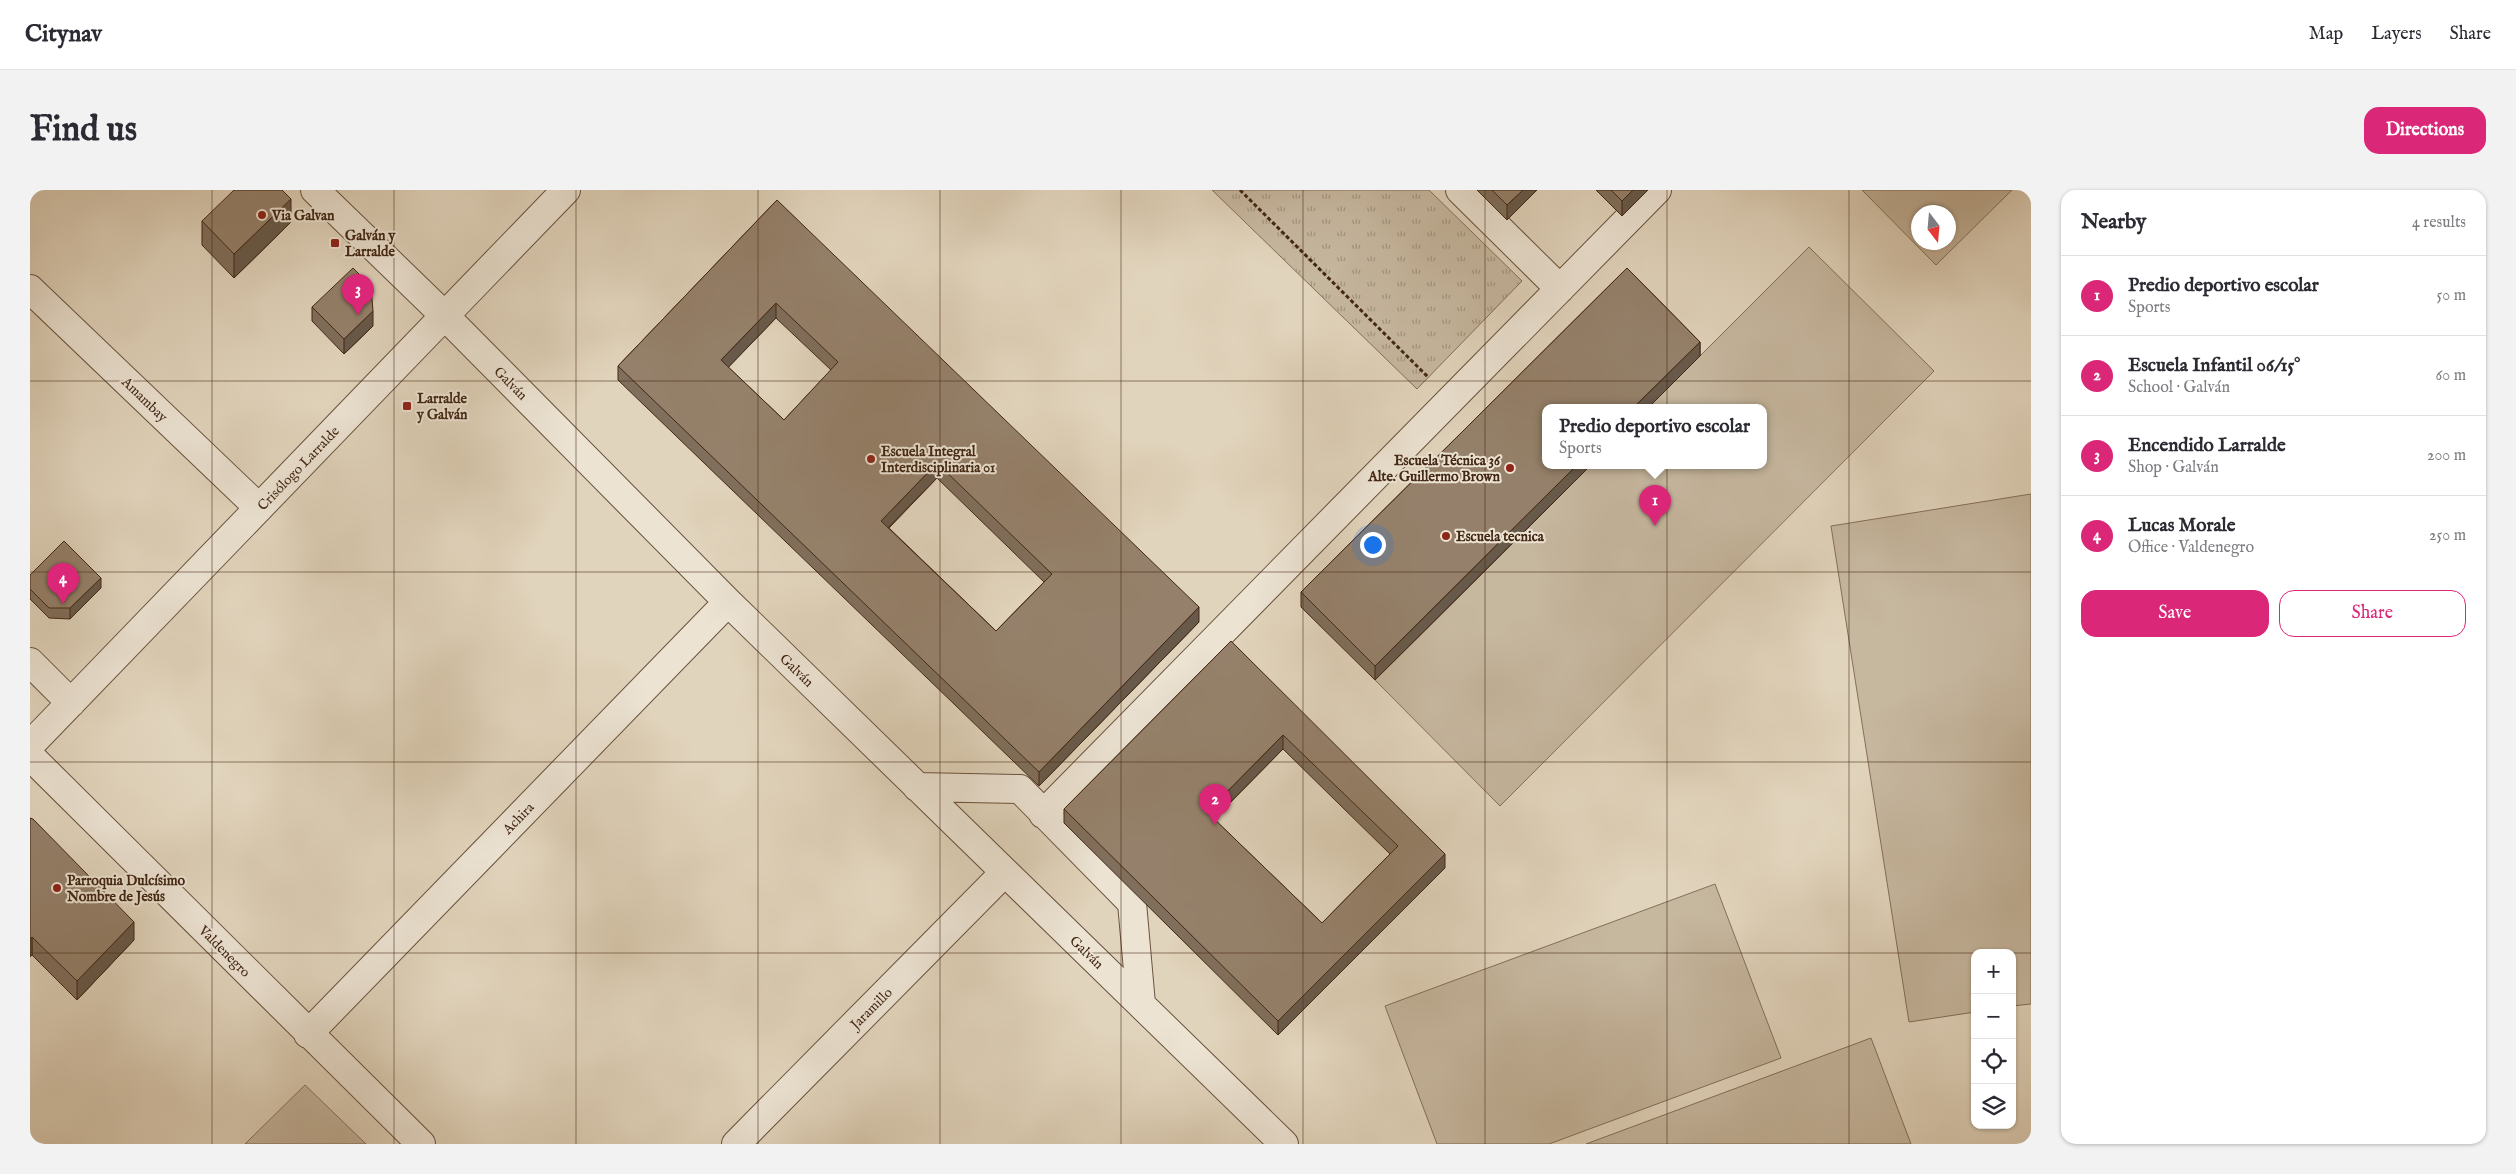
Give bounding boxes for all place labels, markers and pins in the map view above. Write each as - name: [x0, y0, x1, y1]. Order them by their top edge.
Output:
- place label: Via Galvan: [271, 207, 335, 225]
- marker: Via Galvan: [256, 209, 268, 221]
- place label: Galván y Larralde: [345, 227, 397, 261]
- marker: Galván y Larralde: [329, 237, 341, 249]
- pin: 3: [342, 274, 374, 315]
- place label: Larralde y Galván: [416, 390, 468, 424]
- marker: Larralde y Galván: [401, 400, 413, 412]
- place label: Escuela Integral Interdisciplinaria 01: [881, 443, 995, 477]
- place label: Escuela Técnica 36 Alte. Guillermo Brown: [1367, 452, 1501, 486]
- marker: Escuela Integral Interdisciplinaria 01: [865, 453, 877, 465]
- marker: Escuela Técnica 36 Alte. Guillermo Brown: [1504, 462, 1516, 474]
- pin: 1: [1639, 485, 1671, 526]
- place label: Escuela tecnica: [1456, 528, 1545, 546]
- marker: Escuela tecnica: [1440, 530, 1452, 542]
- pin: 4: [47, 563, 79, 604]
- pin: 2: [1199, 784, 1231, 825]
- place label: Parroquia Dulcísimo Nombre de Jesús: [66, 872, 185, 906]
- marker: Parroquia Dulcísimo Nombre de Jesús: [51, 882, 63, 894]

